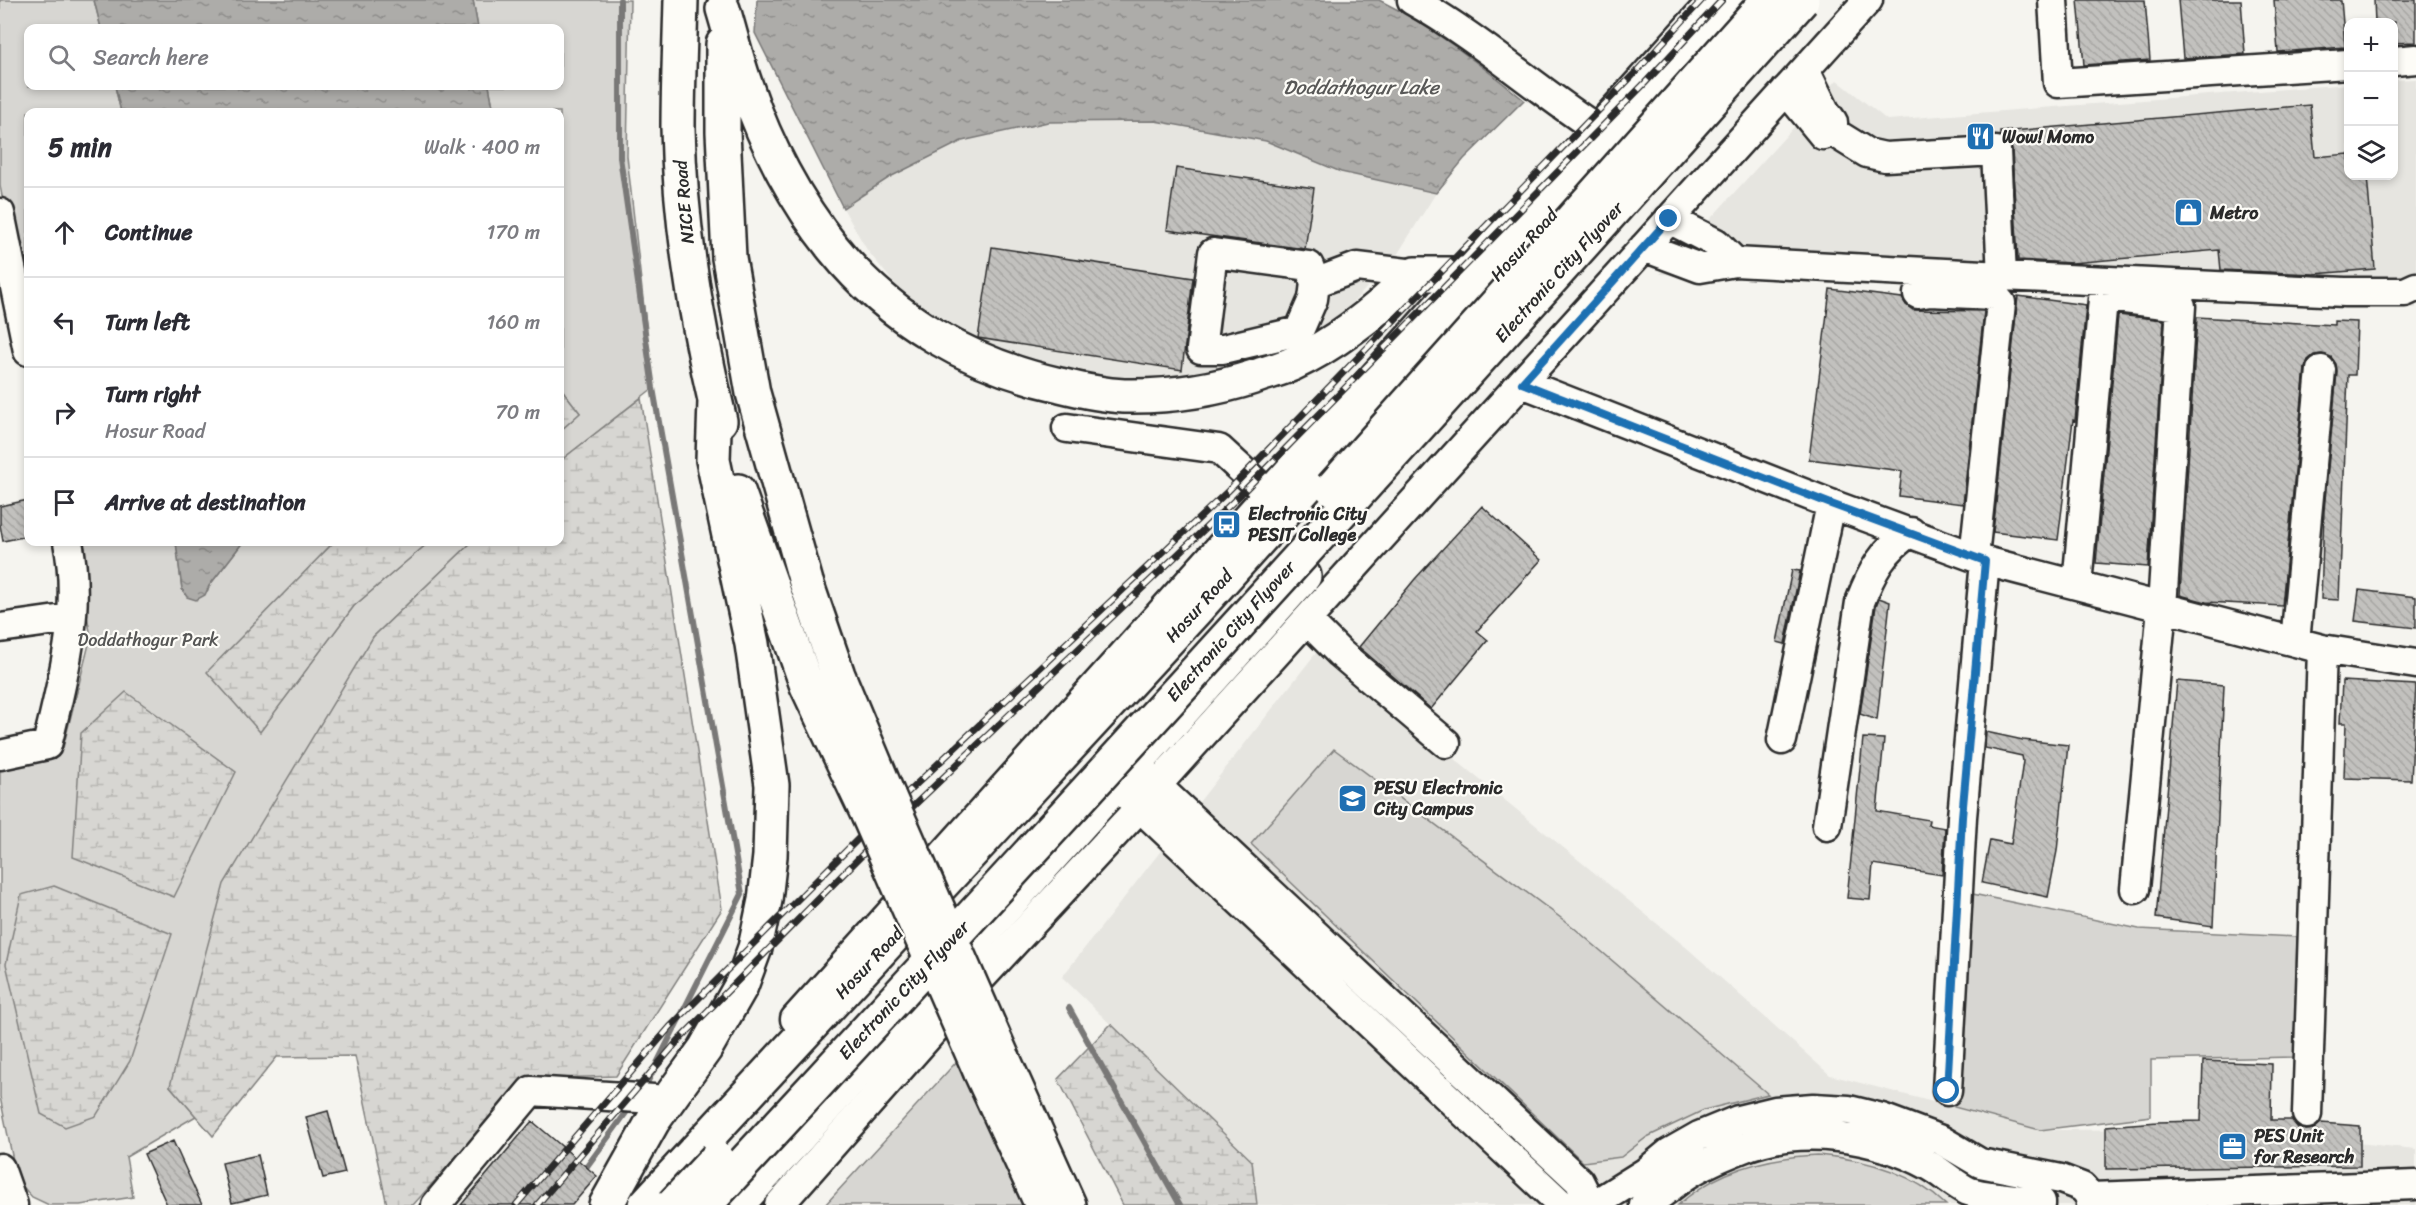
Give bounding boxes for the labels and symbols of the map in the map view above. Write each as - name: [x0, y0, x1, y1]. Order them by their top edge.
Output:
- water label: Doddathogur Lake: [1283, 70, 1441, 105]
- restaurant icon: Wow! Momo: [1965, 121, 1997, 153]
- place label: Wow! Momo: [2002, 121, 2094, 153]
- street label: NICE Road: [664, 157, 704, 245]
- street label: Electronic City Flyover: [1486, 192, 1633, 350]
- shop icon: Metro: [2173, 197, 2205, 229]
- place label: Metro: [2209, 197, 2259, 229]
- street label: Hosur Road: [1482, 200, 1567, 289]
- route end: [1655, 205, 1681, 231]
- place label: Electronic City PESIT College: [1248, 498, 1368, 551]
- bus stop icon: Electronic City PESIT College: [1211, 508, 1243, 540]
- street label: Electronic City Flyover: [1158, 551, 1305, 709]
- street label: Hosur Road: [1157, 561, 1242, 650]
- park label: Doddathogur Park: [77, 624, 219, 656]
- place label: PESU Electronic City Campus: [1373, 772, 1504, 825]
- school or university icon: PESU Electronic City Campus: [1337, 782, 1369, 814]
- street label: Electronic City Flyover: [830, 911, 979, 1067]
- street label: Hosur Road: [827, 918, 913, 1007]
- route start: [1933, 1077, 1959, 1103]
- place label: PES Unit for Research: [2254, 1120, 2355, 1173]
- office icon: PES Unit for Research: [2217, 1130, 2249, 1162]

